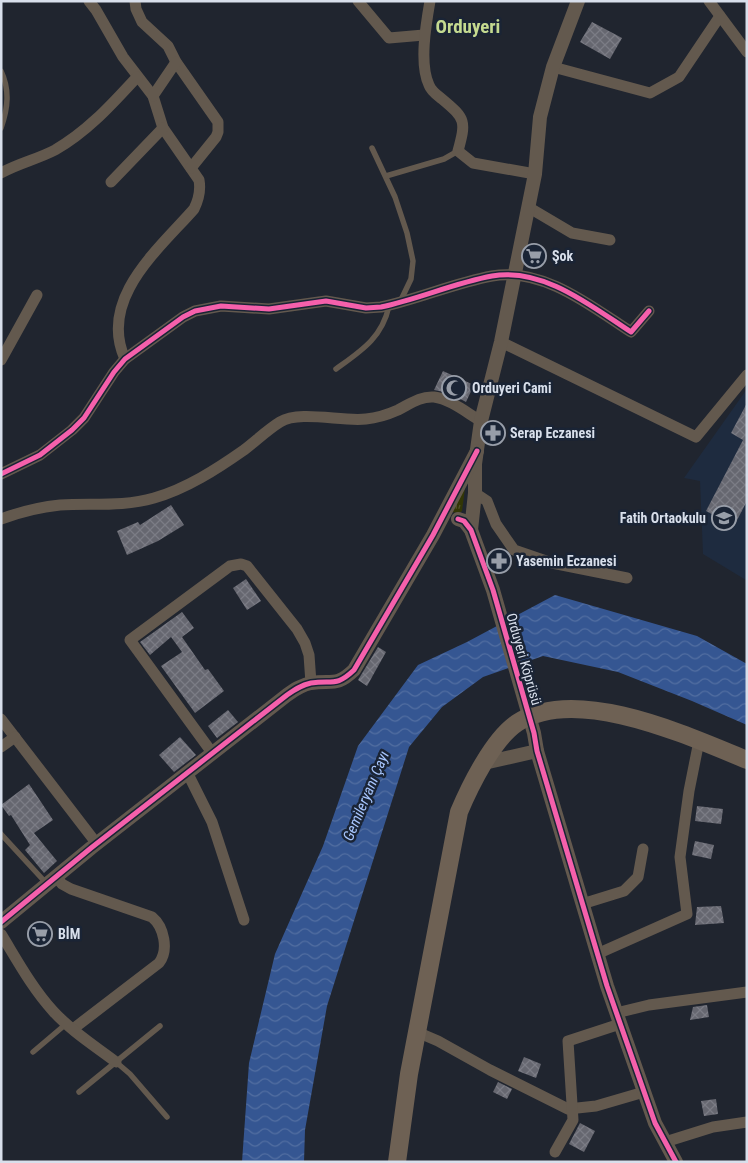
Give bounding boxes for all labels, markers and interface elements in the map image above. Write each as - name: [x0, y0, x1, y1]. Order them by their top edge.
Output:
- district label: Orduyeri: [436, 15, 500, 38]
- supermarket icon: Şok: [521, 243, 547, 269]
- place label: Şok: [552, 248, 574, 264]
- mosque icon: Orduyeri Cami: [441, 375, 467, 401]
- place label: Orduyeri Cami: [472, 380, 552, 396]
- pharmacy icon: Serap Eczanesi: [480, 420, 506, 446]
- place label: Serap Eczanesi: [510, 425, 595, 441]
- school or university icon: Fatih Ortaokulu: [711, 505, 737, 531]
- place label: Fatih Ortaokulu: [620, 510, 706, 526]
- pharmacy icon: Yasemin Eczanesi: [486, 548, 512, 574]
- place label: Yasemin Eczanesi: [516, 553, 616, 569]
- street label: Orduyeri Köprüsü: [503, 611, 545, 707]
- water label: Gemileryanı Çayı: [339, 748, 393, 844]
- supermarket icon: BİM: [27, 921, 53, 947]
- place label: BİM: [58, 926, 80, 942]

